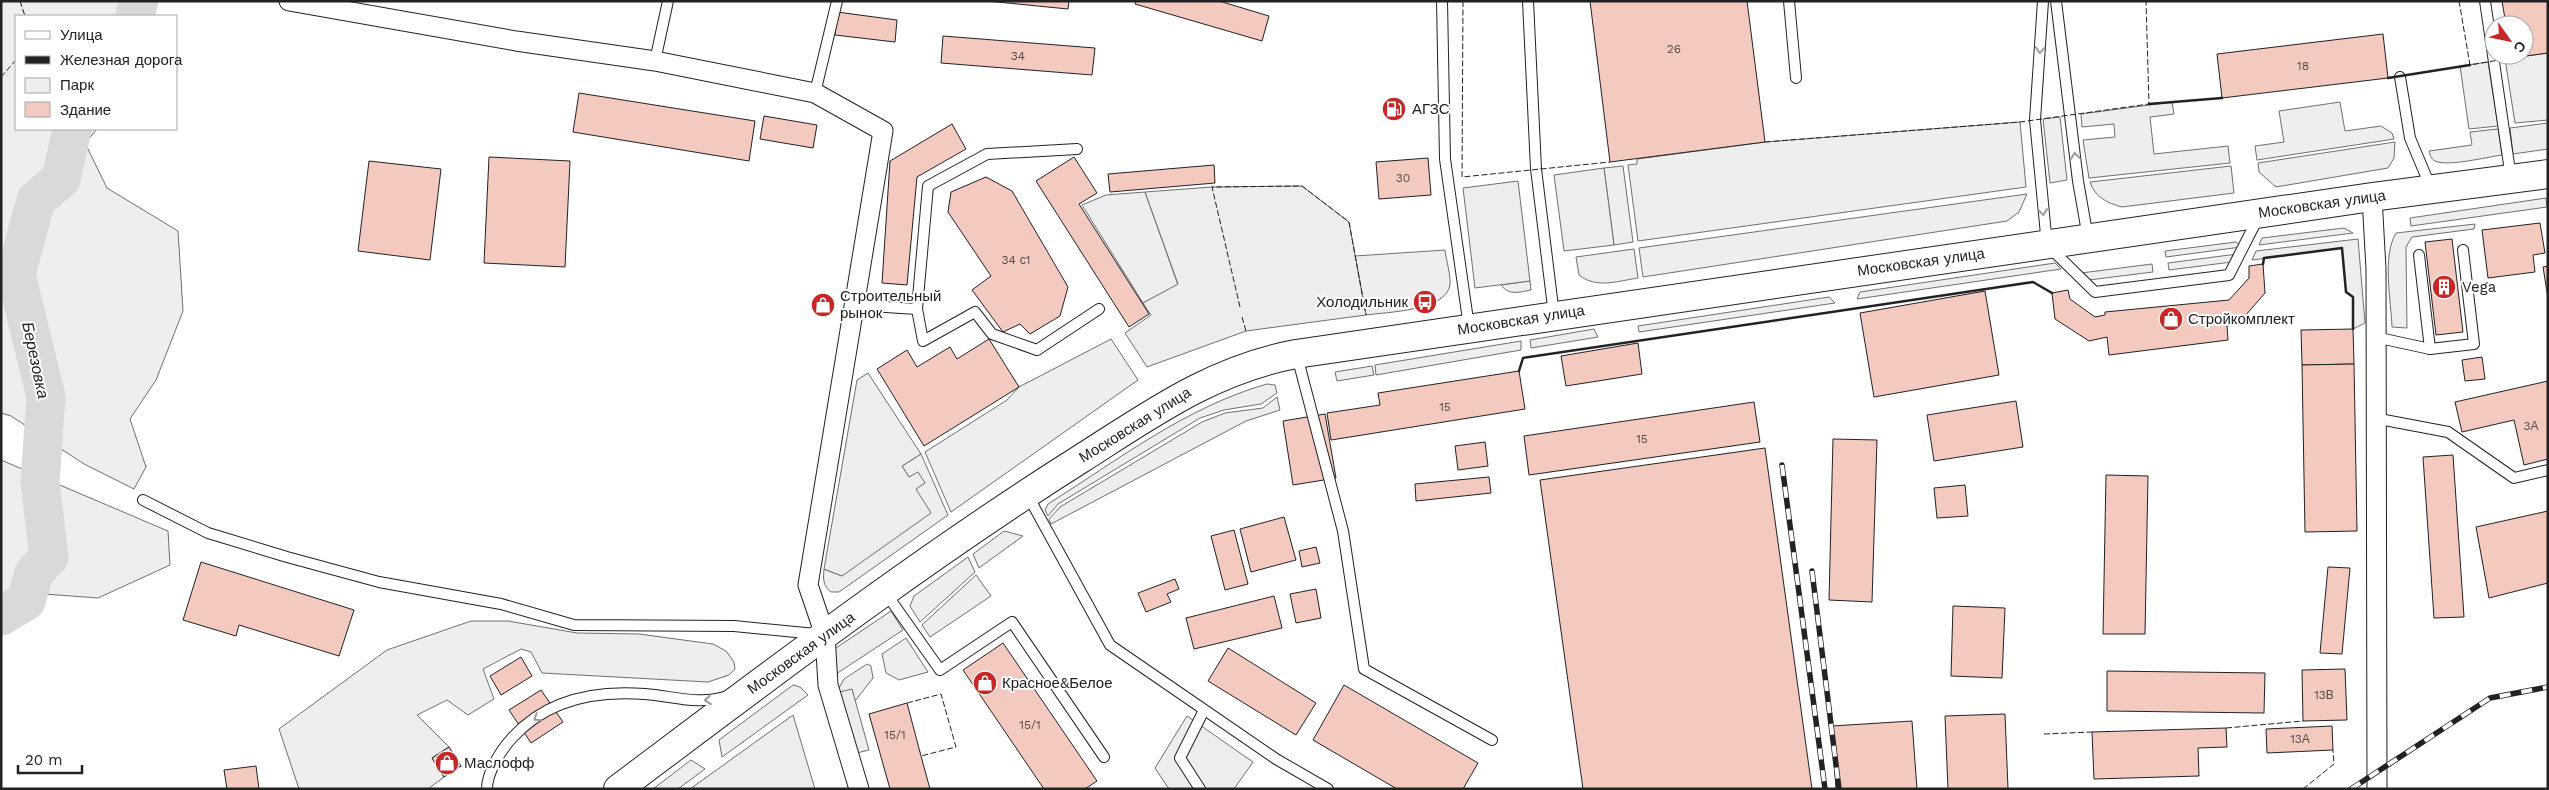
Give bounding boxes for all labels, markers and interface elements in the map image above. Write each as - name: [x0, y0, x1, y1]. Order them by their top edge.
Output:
- legend: [15, 15, 178, 130]
- north arrow: [2484, 15, 2534, 65]
- text: Улица: [60, 26, 103, 44]
- text: С: [2510, 38, 2529, 56]
- house number: 26: [1667, 42, 1681, 56]
- one-way arrow: [2034, 46, 2045, 54]
- house number: 34: [1011, 49, 1025, 63]
- text: Железная дорога: [60, 51, 183, 69]
- house number: 18: [2297, 59, 2309, 73]
- text: Парк: [60, 76, 94, 94]
- fuel station icon: АГЗС: [1381, 96, 1407, 122]
- place label: АГЗС: [1412, 100, 1450, 118]
- text: Здание: [60, 101, 111, 119]
- one-way arrow: [2070, 152, 2081, 160]
- house number: 30: [1396, 171, 1410, 185]
- street label: Московская улица: [2257, 186, 2388, 222]
- one-way arrow: [2037, 208, 2048, 216]
- street label: Московская улица: [1856, 244, 1987, 280]
- house number: 34 с1: [1001, 253, 1031, 267]
- building icon: Vega: [2431, 274, 2457, 300]
- place label: Vega: [2462, 278, 2497, 296]
- place label: Строительный рынок: [840, 287, 941, 322]
- bus stop icon: Холодильник: [1412, 289, 1438, 315]
- shop icon: Строительный рынок: [810, 292, 836, 318]
- place label: Холодильник: [1316, 293, 1408, 311]
- street label: Московская улица: [1456, 301, 1587, 339]
- shop icon: Стройкомплект: [2158, 306, 2184, 332]
- place label: Стройкомплект: [2188, 310, 2295, 328]
- water label: Березовка: [18, 320, 53, 400]
- street label: Московская улица: [1076, 383, 1195, 467]
- house number: 15: [1439, 400, 1451, 414]
- house number: 3А: [2524, 419, 2539, 433]
- house number: 15: [1636, 432, 1648, 446]
- street label: Московская улица: [744, 608, 859, 698]
- shop icon: Красное&Белое: [972, 670, 998, 696]
- place label: Красное&Белое: [1002, 674, 1113, 692]
- house number: 13В: [2314, 688, 2334, 702]
- one-way arrow: [704, 694, 712, 705]
- one-way arrow: [533, 711, 542, 721]
- house number: 15/1: [1019, 718, 1041, 732]
- house number: 15/1: [884, 728, 906, 742]
- house number: 13А: [2290, 732, 2310, 746]
- scale bar: [18, 742, 81, 774]
- shop icon: Маслофф: [434, 750, 460, 776]
- text: 20 m: [25, 751, 63, 769]
- place label: Маслофф: [464, 754, 534, 772]

